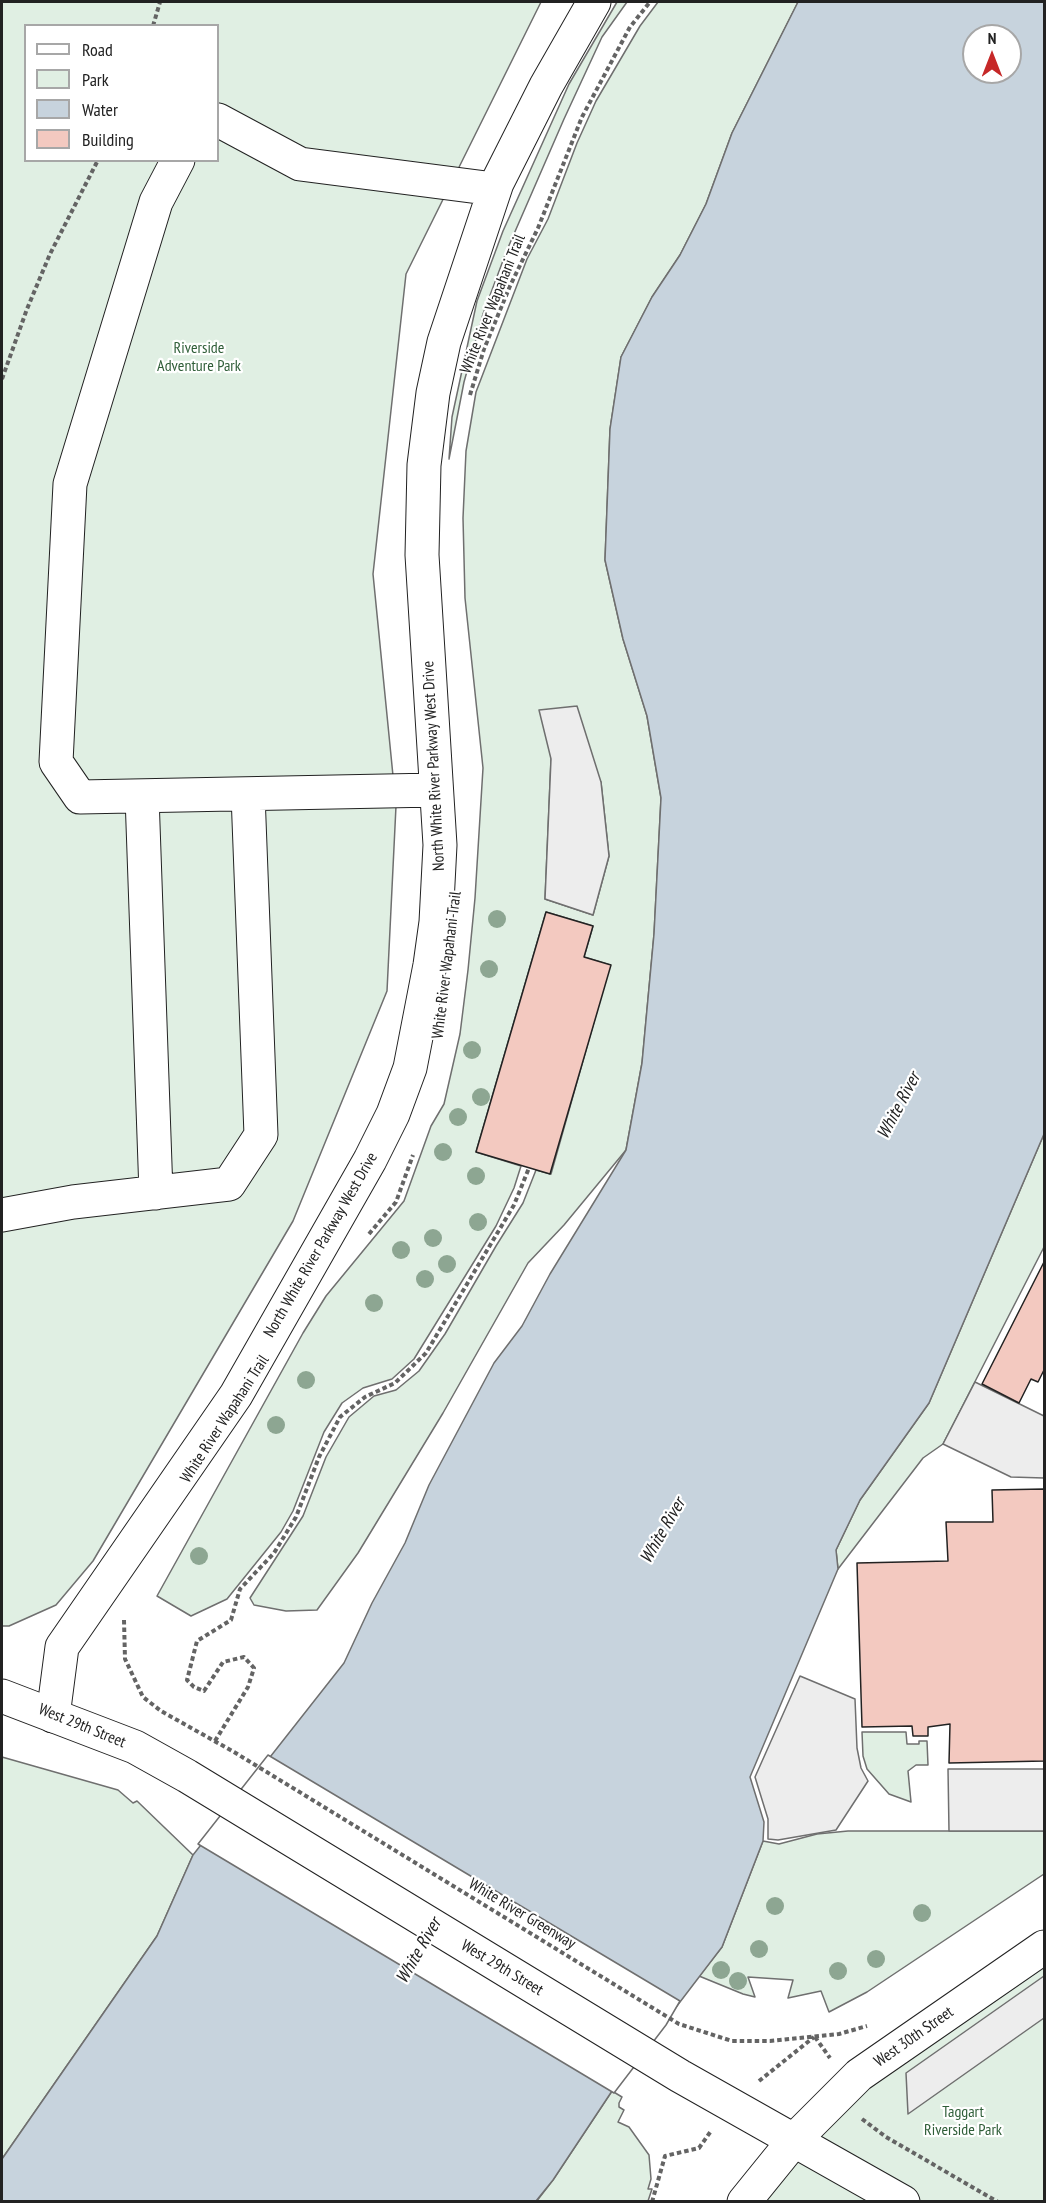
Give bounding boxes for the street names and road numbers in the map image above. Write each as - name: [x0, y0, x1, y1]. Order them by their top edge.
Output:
- street label: White River Wapahani Trail: [456, 232, 530, 376]
- street label: North White River Parkway West Drive: [419, 660, 449, 872]
- street label: White River Wapahani Trail: [428, 890, 466, 1040]
- street label: North White River Parkway West Drive: [260, 1149, 382, 1341]
- street label: White River Wapahani Trail: [177, 1352, 273, 1486]
- street label: West 29th Street: [36, 1700, 128, 1752]
- street label: White River Greenway: [465, 1874, 579, 1954]
- street label: West 29th Street: [457, 1936, 547, 2000]
- street label: West 30th Street: [871, 2003, 957, 2071]

